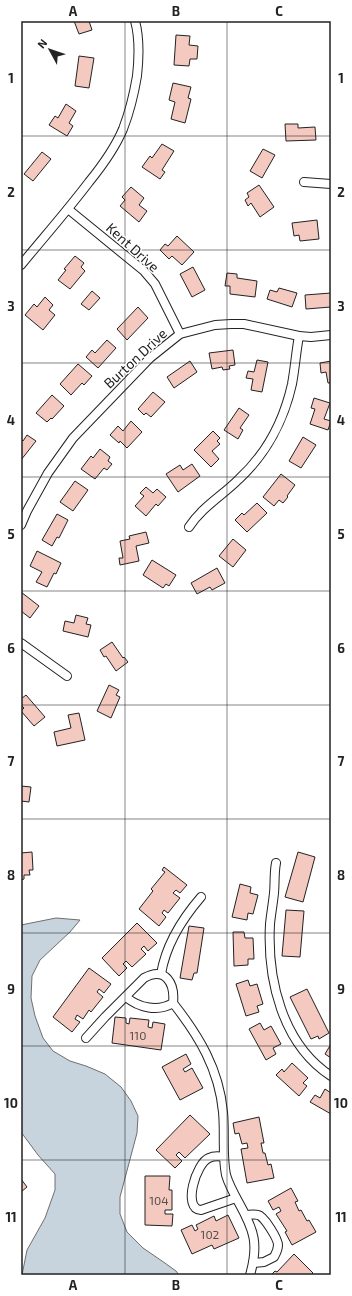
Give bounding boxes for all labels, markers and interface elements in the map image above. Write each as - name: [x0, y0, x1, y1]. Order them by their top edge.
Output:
- text: A: [69, 3, 78, 19]
- text: B: [172, 3, 180, 19]
- text: C: [275, 3, 283, 19]
- north arrow: [30, 30, 70, 70]
- text: N: [34, 36, 50, 50]
- text: 1: [8, 70, 14, 86]
- text: 1: [338, 70, 344, 86]
- text: 2: [7, 184, 15, 200]
- text: 2: [337, 184, 345, 200]
- street label: Kent Drive: [103, 219, 163, 275]
- text: 3: [7, 298, 15, 314]
- text: 3: [337, 298, 345, 314]
- street label: Burton Drive: [100, 324, 170, 392]
- text: 4: [7, 412, 15, 428]
- text: 4: [337, 412, 345, 428]
- text: 5: [7, 526, 15, 542]
- text: 5: [337, 526, 345, 542]
- text: 6: [7, 640, 15, 656]
- text: 6: [337, 640, 345, 656]
- text: 7: [8, 753, 15, 769]
- text: 7: [338, 753, 345, 769]
- text: 8: [7, 867, 15, 883]
- text: 8: [337, 867, 345, 883]
- text: 9: [7, 981, 15, 997]
- text: 9: [337, 981, 345, 997]
- house number: 110: [130, 1028, 146, 1042]
- text: 10: [4, 1095, 18, 1111]
- text: 10: [334, 1095, 348, 1111]
- house number: 104: [149, 1193, 169, 1207]
- text: 11: [5, 1209, 17, 1225]
- text: 11: [335, 1209, 347, 1225]
- house number: 102: [201, 1227, 220, 1241]
- text: A: [69, 1277, 78, 1293]
- text: B: [172, 1277, 180, 1293]
- text: C: [275, 1277, 283, 1293]

